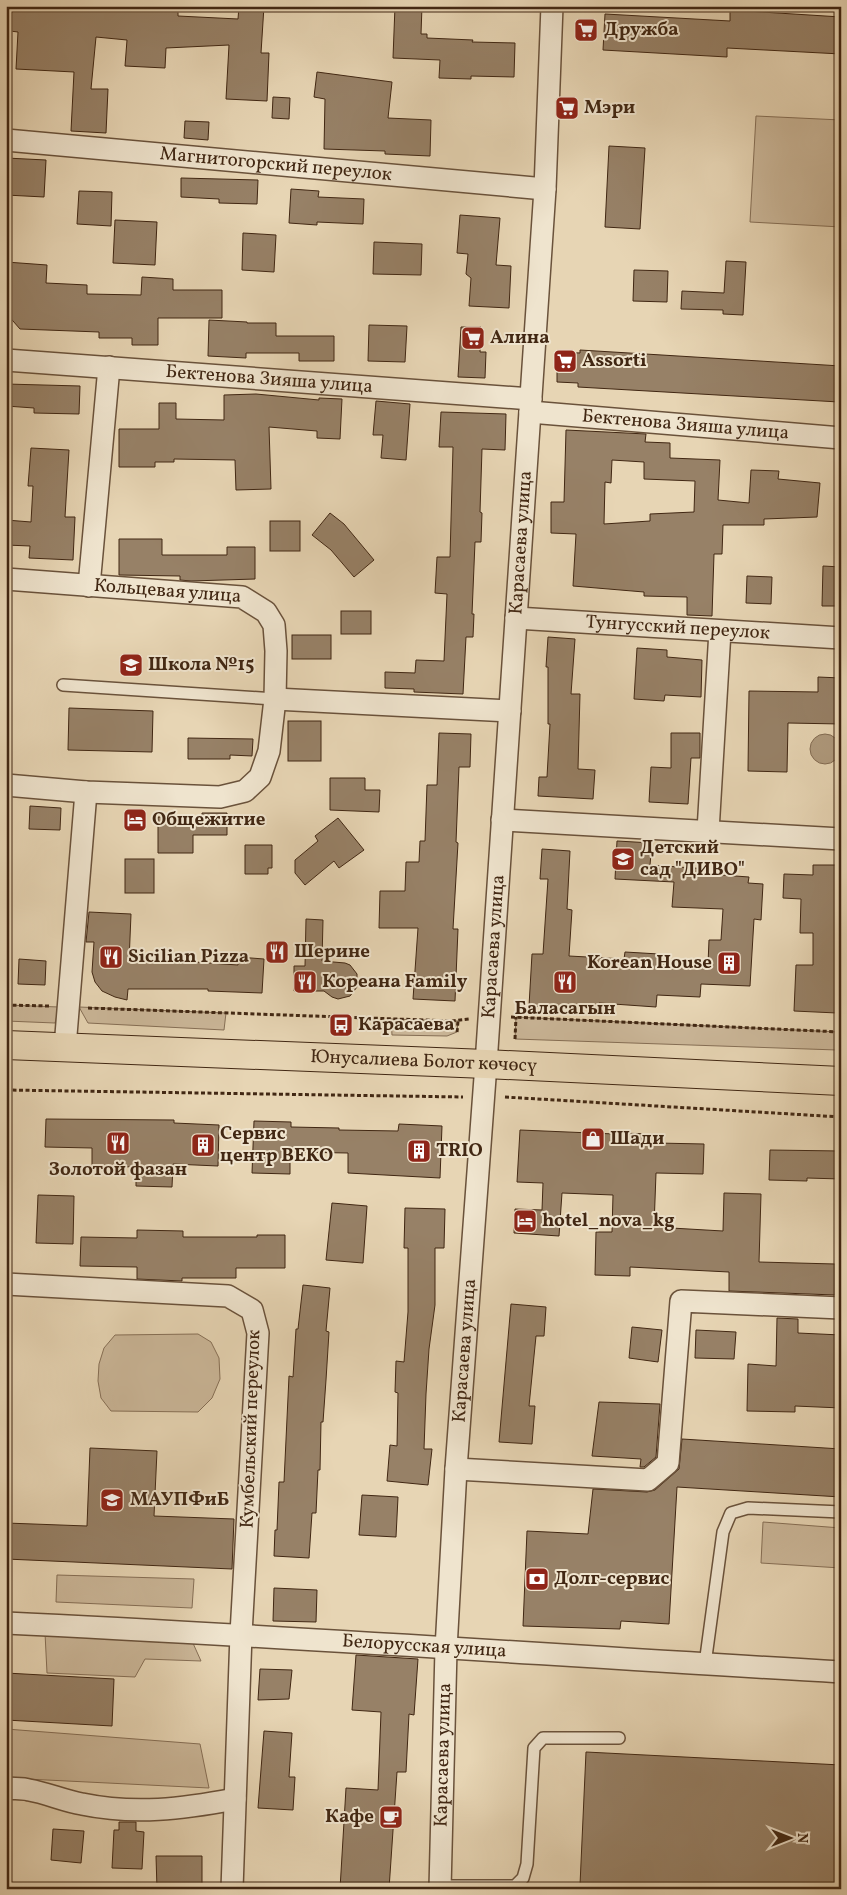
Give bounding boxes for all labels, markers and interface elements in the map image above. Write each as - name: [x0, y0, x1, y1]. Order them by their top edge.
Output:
- supermarket icon: Дружба: [573, 17, 599, 43]
- place label: Дружба: [604, 17, 679, 43]
- supermarket icon: Мэри: [554, 95, 580, 121]
- place label: Мэри: [584, 95, 635, 121]
- street label: Магнитогорский переулок: [159, 141, 393, 188]
- supermarket icon: Алина: [460, 325, 486, 351]
- place label: Алина: [490, 325, 550, 351]
- supermarket icon: Assorti: [552, 348, 578, 374]
- place label: Assorti: [582, 348, 647, 374]
- street label: Бектенова Зияша улица: [165, 359, 374, 400]
- street label: Бектенова Зияша улица: [581, 403, 790, 447]
- street label: Карасаева улица: [503, 470, 539, 616]
- street label: Кольцевая улица: [93, 573, 242, 610]
- street label: Тунгусский переулок: [585, 609, 771, 647]
- school or university icon: Школа №15: [118, 652, 144, 678]
- place label: Школа №15: [148, 652, 254, 678]
- hotel icon: Общежитие: [122, 807, 148, 833]
- place label: Общежитие: [152, 807, 266, 833]
- place label: Детский сад "ДИВО": [640, 835, 745, 883]
- school or university icon: Детский сад "ДИВО": [610, 846, 636, 872]
- street label: Карасаева улица: [476, 874, 512, 1020]
- restaurant icon: Шерине: [264, 939, 290, 965]
- place label: Шерине: [294, 939, 370, 965]
- restaurant icon: Sicilian Pizza: [98, 944, 124, 970]
- place label: Sicilian Pizza: [128, 944, 249, 970]
- place label: Korean House: [587, 950, 712, 976]
- building icon: Korean House: [716, 950, 742, 976]
- restaurant icon: Кореана Family: [292, 969, 318, 995]
- place label: Кореана Family: [322, 969, 468, 995]
- restaurant icon: Баласагын: [552, 969, 578, 995]
- place label: Баласагын: [514, 996, 616, 1022]
- bus stop icon: Карасаева: [328, 1012, 354, 1038]
- place label: Карасаева: [358, 1012, 455, 1038]
- street label: Юнусалиева Болот көчөсү: [310, 1044, 538, 1079]
- place label: Сервис центр BEKO: [220, 1121, 333, 1169]
- shop icon: Шади: [580, 1126, 606, 1152]
- place label: Шади: [610, 1126, 664, 1152]
- restaurant icon: Золотой фазан: [105, 1130, 131, 1156]
- building icon: Сервис центр BEKO: [190, 1132, 216, 1158]
- building icon: TRIO: [406, 1138, 432, 1164]
- place label: TRIO: [436, 1138, 483, 1164]
- place label: Золотой фазан: [49, 1157, 187, 1183]
- hotel icon: hotel_nova_kg: [512, 1208, 538, 1234]
- place label: hotel_nova_kg: [542, 1208, 675, 1234]
- street label: Карасаева улица: [446, 1278, 483, 1424]
- street label: Кумбельский переулок: [235, 1329, 267, 1529]
- school or university icon: МАУПФиБ: [99, 1487, 125, 1513]
- place label: МАУПФиБ: [130, 1487, 229, 1513]
- bank icon: Долг-сервис: [524, 1566, 550, 1592]
- place label: Долг-сервис: [554, 1566, 669, 1592]
- street label: Белорусская улица: [341, 1628, 507, 1665]
- street label: Карасаева улица: [429, 1683, 458, 1828]
- place label: Кафе: [325, 1804, 374, 1830]
- cafe icon: Кафе: [378, 1804, 404, 1830]
- north arrow: [764, 1812, 814, 1862]
- text: N: [792, 1833, 811, 1843]

